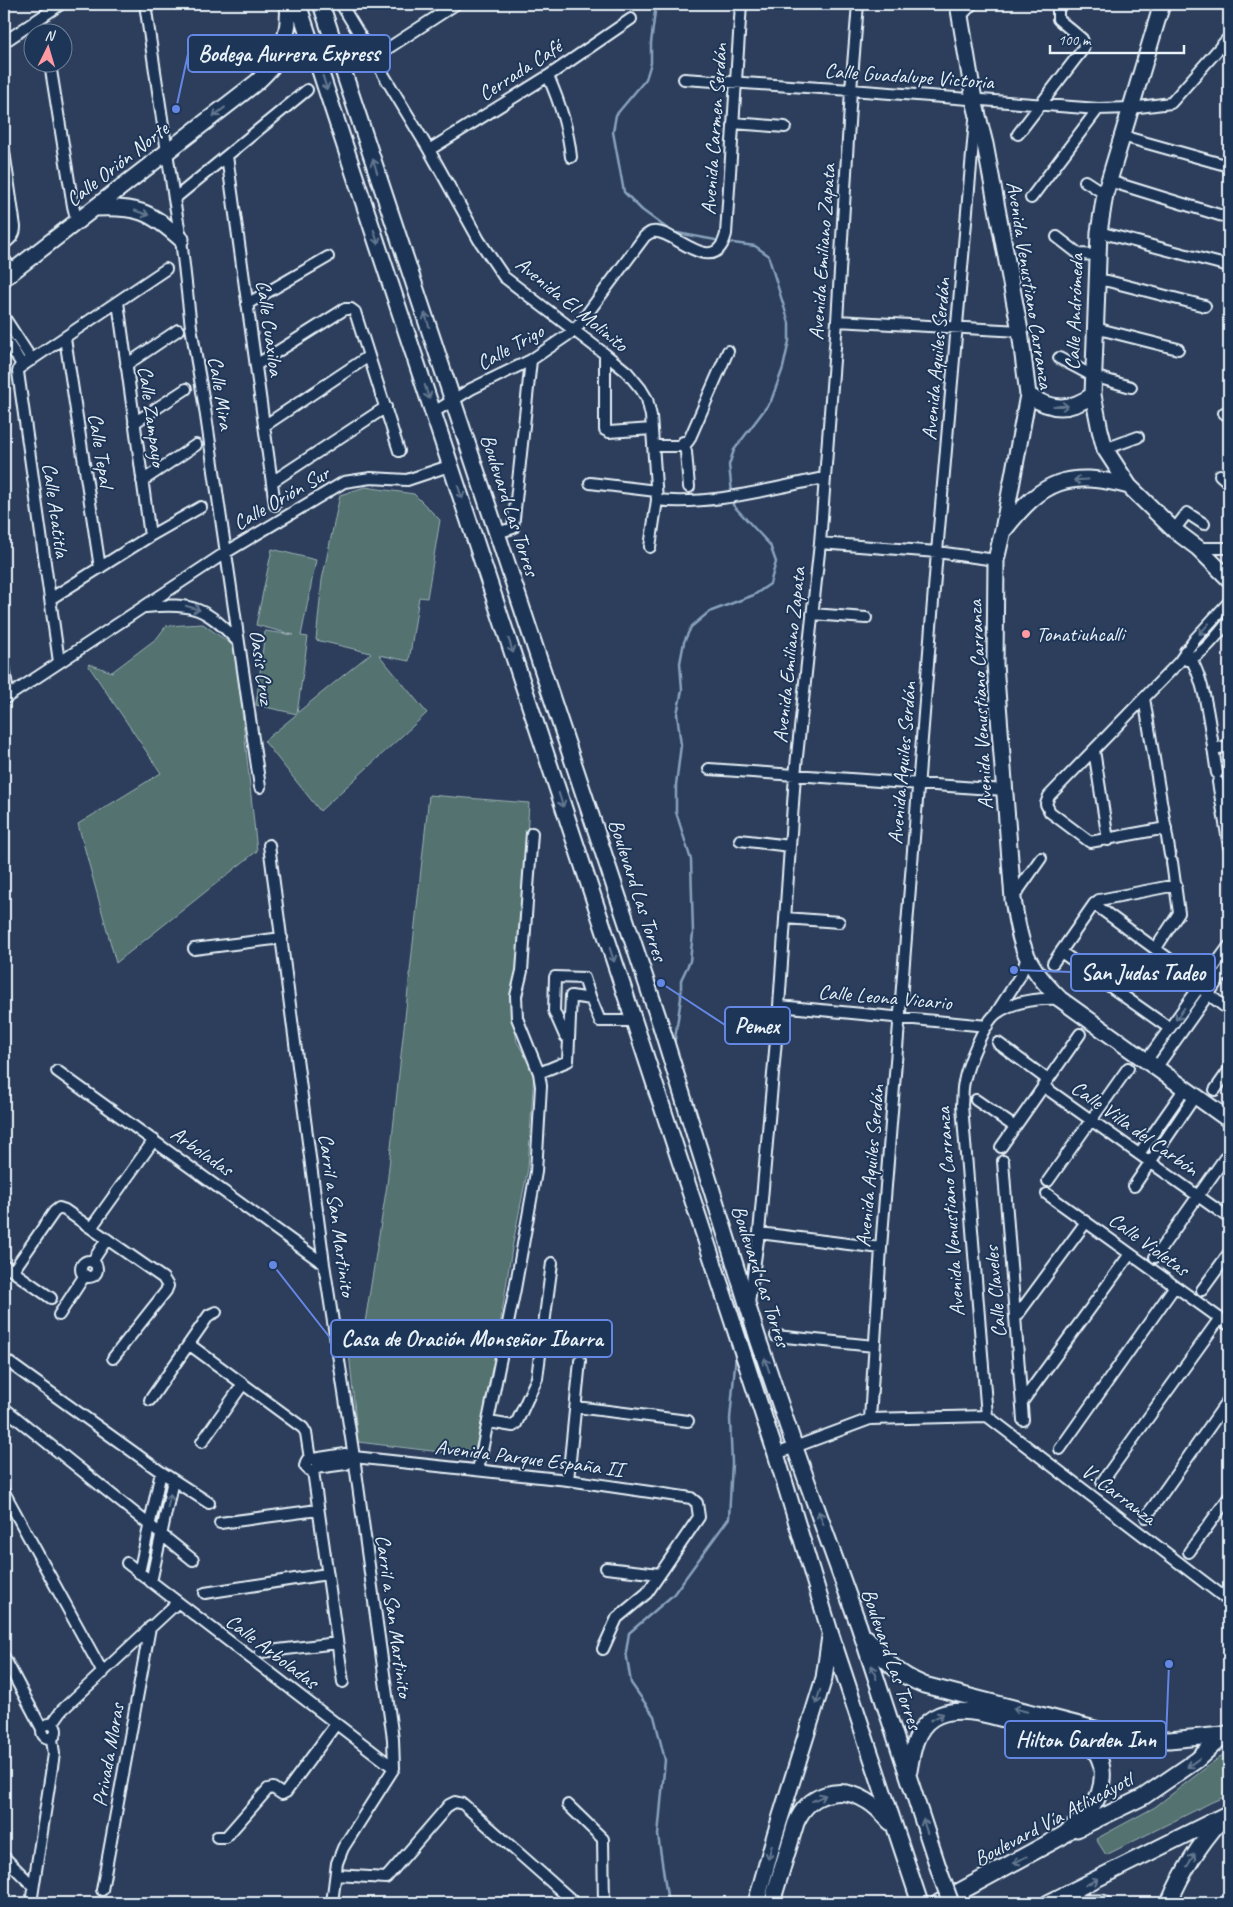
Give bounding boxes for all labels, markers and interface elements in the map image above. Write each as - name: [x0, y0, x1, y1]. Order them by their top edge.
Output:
- north arrow: [22, 22, 72, 72]
- scale bar: [1050, 22, 1184, 54]
- text: N: [44, 27, 56, 45]
- text: 100 m: [1058, 31, 1092, 50]
- street label: Cerrada Café: [473, 32, 569, 107]
- callout: Bodega Aurrera Express: [188, 35, 390, 72]
- text: Bodega Aurrera Express: [198, 40, 382, 68]
- street label: Avenida Carmen Serdán: [695, 42, 733, 216]
- street label: Calle Guadalupe Victoria: [823, 57, 996, 95]
- one-way arrow: [320, 75, 330, 91]
- one-way arrow: [212, 107, 226, 117]
- street label: Calle Orión Norte: [60, 115, 174, 212]
- one-way arrow: [370, 158, 380, 174]
- street label: Avenida Emiliano Zapata: [803, 161, 841, 341]
- street label: Avenida Venustiano Carranza: [1001, 179, 1059, 392]
- one-way arrow: [134, 208, 150, 218]
- one-way arrow: [372, 229, 381, 245]
- street label: Avenida El Molinito: [511, 251, 635, 358]
- street label: Calle Andrómeda: [1059, 252, 1089, 371]
- street label: Avenida Aquiles Serdán: [916, 276, 956, 441]
- street label: Calle Cuaxiloa: [250, 278, 290, 379]
- one-way arrow: [421, 313, 431, 329]
- street label: Calle Trigo: [472, 317, 549, 376]
- street label: Calle Mira: [202, 354, 240, 433]
- street label: Calle Zampayo: [132, 364, 172, 470]
- one-way arrow: [423, 383, 432, 399]
- one-way arrow: [1052, 401, 1069, 411]
- street label: Calle Tepal: [82, 411, 120, 492]
- street label: Boulevard Las Torres: [475, 431, 546, 581]
- street label: Calle Orión Sur: [228, 459, 335, 536]
- street label: Calle Acatitla: [37, 461, 76, 560]
- one-way arrow: [1073, 475, 1089, 484]
- one-way arrow: [456, 483, 466, 499]
- street label: Avenida Emiliano Zapata: [767, 564, 811, 744]
- street label: Avenida Venustiano Carranza: [961, 598, 998, 810]
- one-way arrow: [184, 604, 200, 614]
- place label: Tonatiuhcalli: [1036, 621, 1127, 647]
- one-way arrow: [1198, 623, 1210, 636]
- street label: Oasis Cruz: [244, 628, 280, 708]
- marker: Tonatiuhcalli: [1020, 628, 1032, 640]
- one-way arrow: [507, 638, 516, 653]
- street label: Avenida Aquiles Serdán: [882, 680, 922, 845]
- one-way arrow: [557, 792, 567, 808]
- street label: Boulevard Las Torres: [603, 816, 674, 966]
- one-way arrow: [608, 946, 617, 962]
- callout: San Judas Tadeo: [1071, 954, 1215, 991]
- text: San Judas Tadeo: [1081, 959, 1207, 987]
- street label: Calle Leona Vicario: [817, 978, 954, 1016]
- callout: Pemex: [725, 1007, 790, 1044]
- one-way arrow: [1175, 1007, 1185, 1021]
- text: Pemex: [735, 1012, 782, 1040]
- street label: Calle Villa del Carbón: [1066, 1074, 1204, 1182]
- street label: Avenida Aquiles Serdán: [850, 1083, 890, 1248]
- street label: Avenida Venustiano Carranza: [930, 1105, 970, 1318]
- street label: Arboladas: [166, 1120, 240, 1183]
- street label: Carril a San Martinito: [313, 1132, 362, 1301]
- street label: Boulevard Las Torres: [726, 1202, 797, 1352]
- street label: Calle Violetas: [1104, 1206, 1196, 1283]
- street label: Calle Claveles: [978, 1243, 1012, 1339]
- callout: Casa de Oración Monseñor Ibarra: [331, 1320, 612, 1357]
- text: Casa de Oración Monseñor Ibarra: [341, 1325, 604, 1353]
- one-way arrow: [762, 1358, 771, 1373]
- street label: Avenida Parque España II: [434, 1434, 629, 1483]
- street label: V. Carranza: [1076, 1457, 1163, 1532]
- one-way arrow: [164, 1493, 174, 1509]
- one-way arrow: [816, 1511, 825, 1527]
- street label: Carril a San Martinito: [370, 1533, 419, 1702]
- street label: Boulevard Las Torres: [856, 1585, 929, 1735]
- street label: Calle Arboladas: [221, 1608, 325, 1695]
- one-way arrow: [869, 1664, 878, 1680]
- one-way arrow: [812, 1689, 822, 1705]
- street label: Privada Moras: [86, 1700, 130, 1809]
- one-way arrow: [1013, 1704, 1029, 1714]
- one-way arrow: [929, 1712, 944, 1721]
- callout: Hilton Garden Inn: [1005, 1721, 1166, 1758]
- text: Hilton Garden Inn: [1016, 1726, 1157, 1754]
- one-way arrow: [1187, 1757, 1200, 1768]
- street label: Boulevard Vía Atlixcáyotl: [969, 1765, 1140, 1872]
- one-way arrow: [811, 1793, 826, 1803]
- one-way arrow: [920, 1818, 930, 1834]
- one-way arrow: [765, 1844, 774, 1860]
- one-way arrow: [1187, 1853, 1197, 1867]
- one-way arrow: [1013, 1855, 1027, 1865]
- one-way arrow: [1084, 1876, 1099, 1886]

